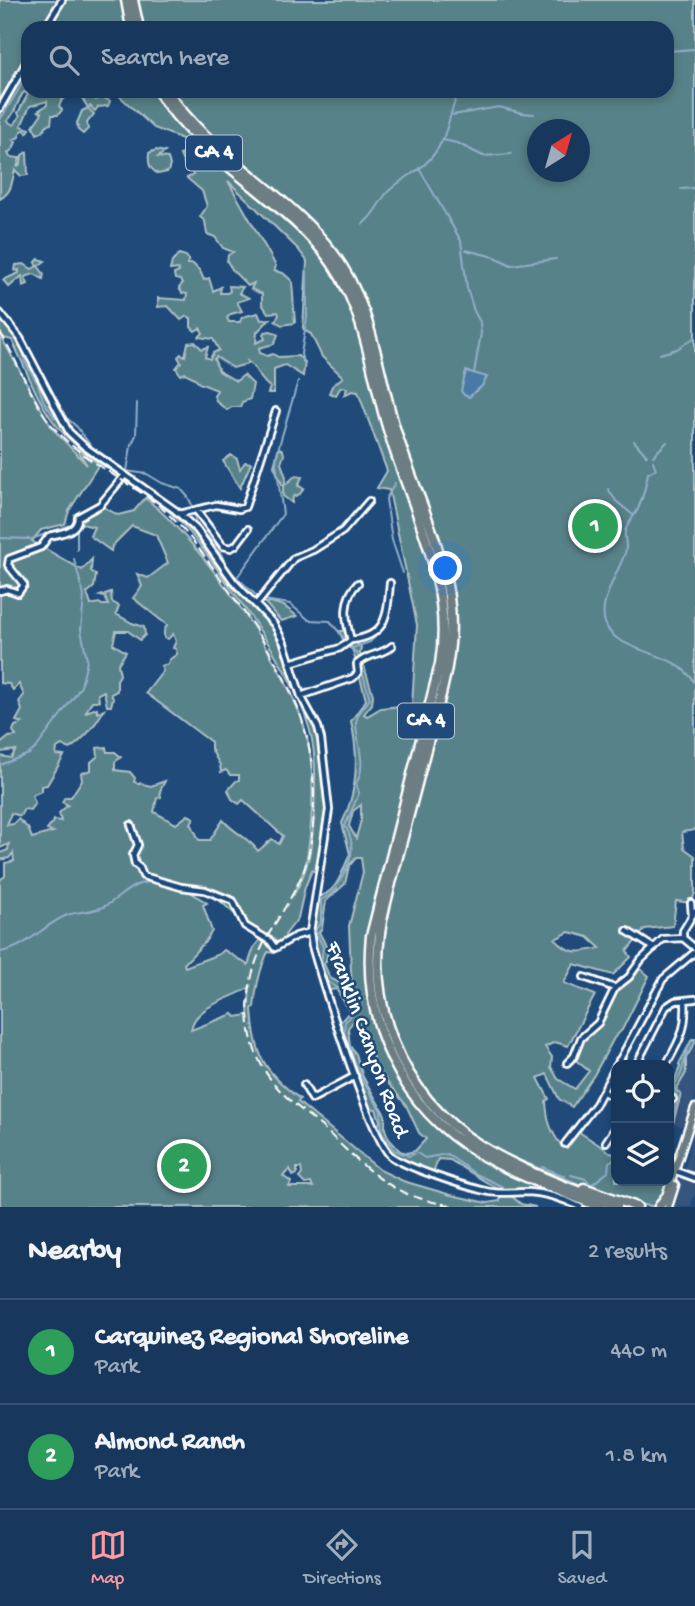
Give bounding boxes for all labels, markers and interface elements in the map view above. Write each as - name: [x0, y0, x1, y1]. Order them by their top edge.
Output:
- search box: [21, 21, 674, 98]
- icon: search: [45, 41, 83, 79]
- text: Search here: [101, 44, 229, 75]
- north arrow: [527, 119, 590, 182]
- road number: CA 4: [186, 136, 242, 170]
- pin: 1: [572, 500, 618, 552]
- your location: [428, 551, 462, 585]
- road number: CA 4: [398, 704, 454, 738]
- street label: Franklin Canyon Road: [318, 938, 414, 1143]
- map controls: [611, 1060, 674, 1186]
- button: locate: [611, 1060, 674, 1123]
- button: layers: [611, 1123, 674, 1186]
- pin: 2: [161, 1140, 207, 1192]
- text: Nearby: [28, 1235, 121, 1270]
- text: 2 results: [588, 1239, 667, 1266]
- text: Carquinez Regional Shoreline: [95, 1323, 408, 1354]
- text: 1: [46, 1338, 56, 1365]
- text: 440 m: [610, 1338, 667, 1365]
- text: Park: [95, 1354, 139, 1381]
- text: Almond Ranch: [95, 1428, 245, 1459]
- text: 2: [45, 1443, 57, 1470]
- text: 1.8 km: [606, 1443, 667, 1470]
- text: Park: [95, 1459, 139, 1486]
- tab: Map: [89, 1526, 127, 1591]
- tab: Directions: [304, 1526, 381, 1591]
- tab: Saved: [558, 1526, 606, 1591]

